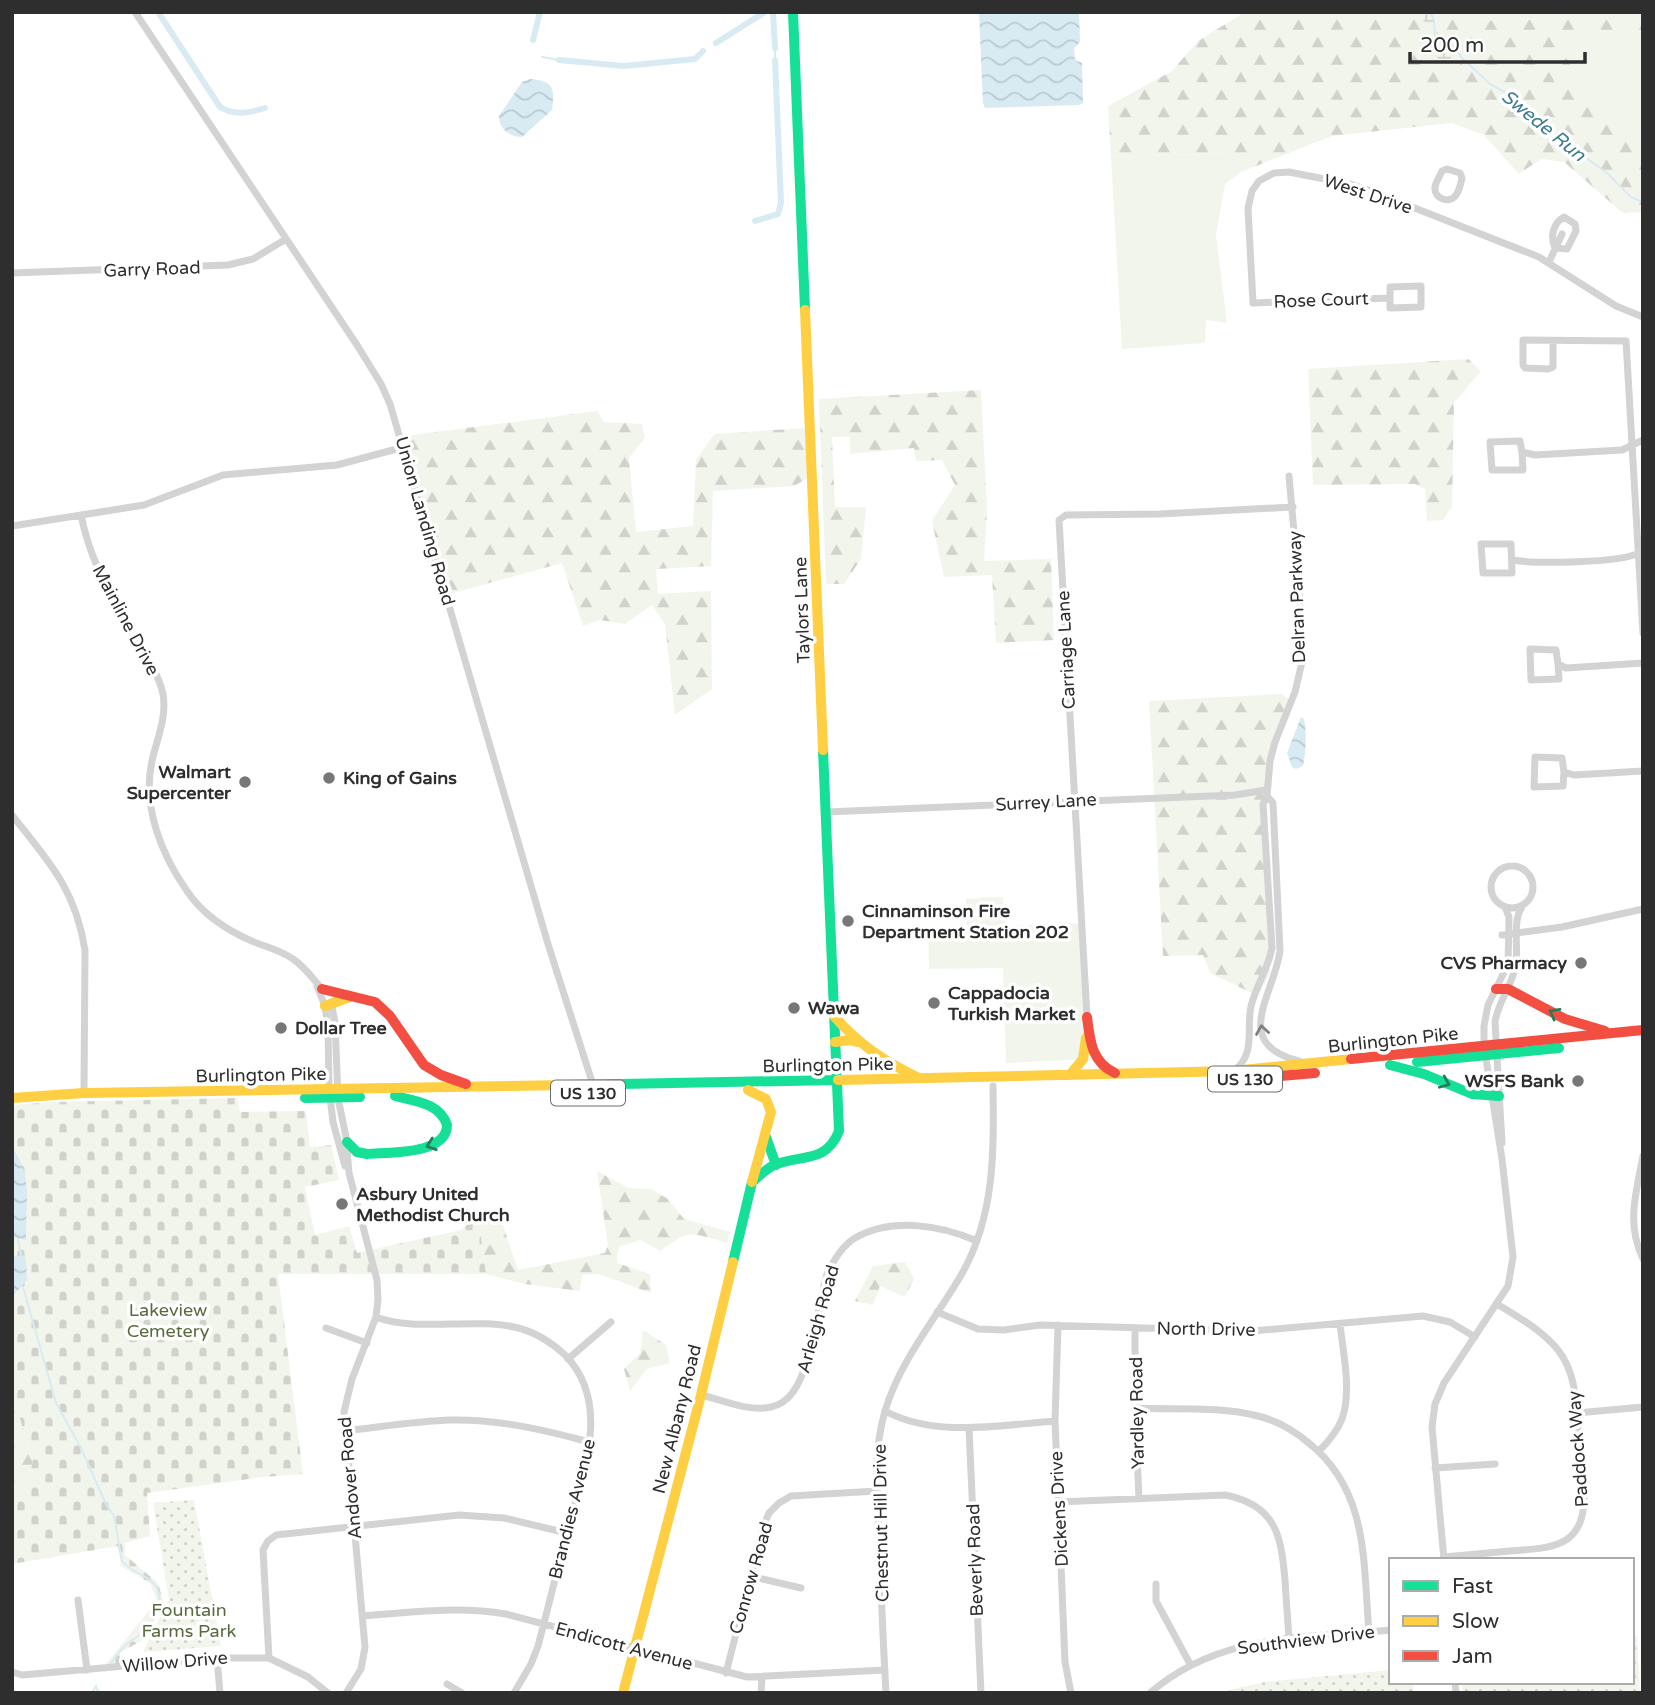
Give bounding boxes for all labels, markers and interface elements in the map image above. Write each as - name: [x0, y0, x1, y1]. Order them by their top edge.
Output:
- scale bar: [1410, 21, 1585, 65]
- text: 200 m: [1420, 33, 1484, 58]
- water label: Swede Run: [1497, 85, 1590, 166]
- street label: West Drive: [1321, 169, 1415, 219]
- street label: Garry Road: [103, 256, 201, 282]
- street label: Rose Court: [1273, 287, 1369, 313]
- street label: Union Landing Road: [390, 434, 460, 608]
- street label: Delran Parkway: [1284, 530, 1310, 664]
- street label: Taylors Lane: [789, 556, 815, 664]
- street label: Mainline Drive: [88, 561, 164, 679]
- street label: Carriage Lane: [1052, 590, 1080, 710]
- place label: Walmart Supercenter: [127, 761, 232, 804]
- place label: King of Gains: [343, 767, 457, 789]
- marker: King of Gains: [321, 770, 337, 786]
- marker: Walmart Supercenter: [237, 774, 253, 790]
- street label: Surrey Lane: [995, 788, 1097, 816]
- place label: Cinnaminson Fire Department Station 202: [862, 900, 1069, 943]
- marker: Cinnaminson Fire Department Station 202: [840, 913, 856, 929]
- place label: CVS Pharmacy: [1440, 952, 1567, 974]
- marker: CVS Pharmacy: [1573, 955, 1589, 971]
- place label: Cappadocia Turkish Market: [947, 982, 1076, 1025]
- marker: Cappadocia Turkish Market: [926, 995, 942, 1011]
- place label: Wawa: [808, 997, 860, 1019]
- marker: Wawa: [786, 1000, 802, 1016]
- one-way arrow: [1549, 1008, 1562, 1021]
- place label: Dollar Tree: [295, 1017, 387, 1039]
- marker: Dollar Tree: [273, 1020, 289, 1036]
- street label: Burlington Pike: [1327, 1022, 1459, 1058]
- one-way arrow: [1255, 1024, 1270, 1036]
- street label: Burlington Pike: [762, 1053, 894, 1077]
- street label: Burlington Pike: [195, 1063, 327, 1087]
- road number: US 130: [1208, 1066, 1282, 1092]
- place label: WSFS Bank: [1465, 1070, 1564, 1092]
- marker: WSFS Bank: [1570, 1073, 1586, 1089]
- one-way arrow: [1437, 1075, 1450, 1089]
- road number: US 130: [551, 1080, 625, 1106]
- one-way arrow: [425, 1136, 437, 1151]
- place label: Asbury United Methodist Church: [356, 1183, 510, 1226]
- marker: Asbury United Methodist Church: [334, 1196, 350, 1212]
- street label: Arleigh Road: [792, 1262, 844, 1376]
- park label: Lakeview Cemetery: [127, 1299, 210, 1342]
- street label: North Drive: [1156, 1317, 1256, 1341]
- street label: New Albany Road: [648, 1342, 706, 1496]
- street label: Yardley Road: [1125, 1357, 1149, 1469]
- street label: Paddock Way: [1563, 1390, 1593, 1508]
- street label: Andover Road: [334, 1416, 366, 1540]
- street label: Brandies Avenue: [544, 1436, 600, 1582]
- street label: Chestnut Hill Drive: [869, 1444, 893, 1602]
- street label: Dickens Drive: [1045, 1451, 1073, 1567]
- street label: Beverly Road: [962, 1503, 988, 1617]
- street label: Conrow Road: [724, 1519, 778, 1637]
- legend: [1389, 1558, 1634, 1684]
- text: Fast: [1452, 1574, 1493, 1599]
- park label: Fountain Farms Park: [142, 1599, 237, 1642]
- text: Slow: [1452, 1609, 1500, 1634]
- street label: Endicott Avenue: [553, 1617, 695, 1675]
- street label: Southview Drive: [1236, 1621, 1376, 1659]
- text: Jam: [1452, 1644, 1493, 1669]
- street label: Willow Drive: [121, 1646, 229, 1678]

